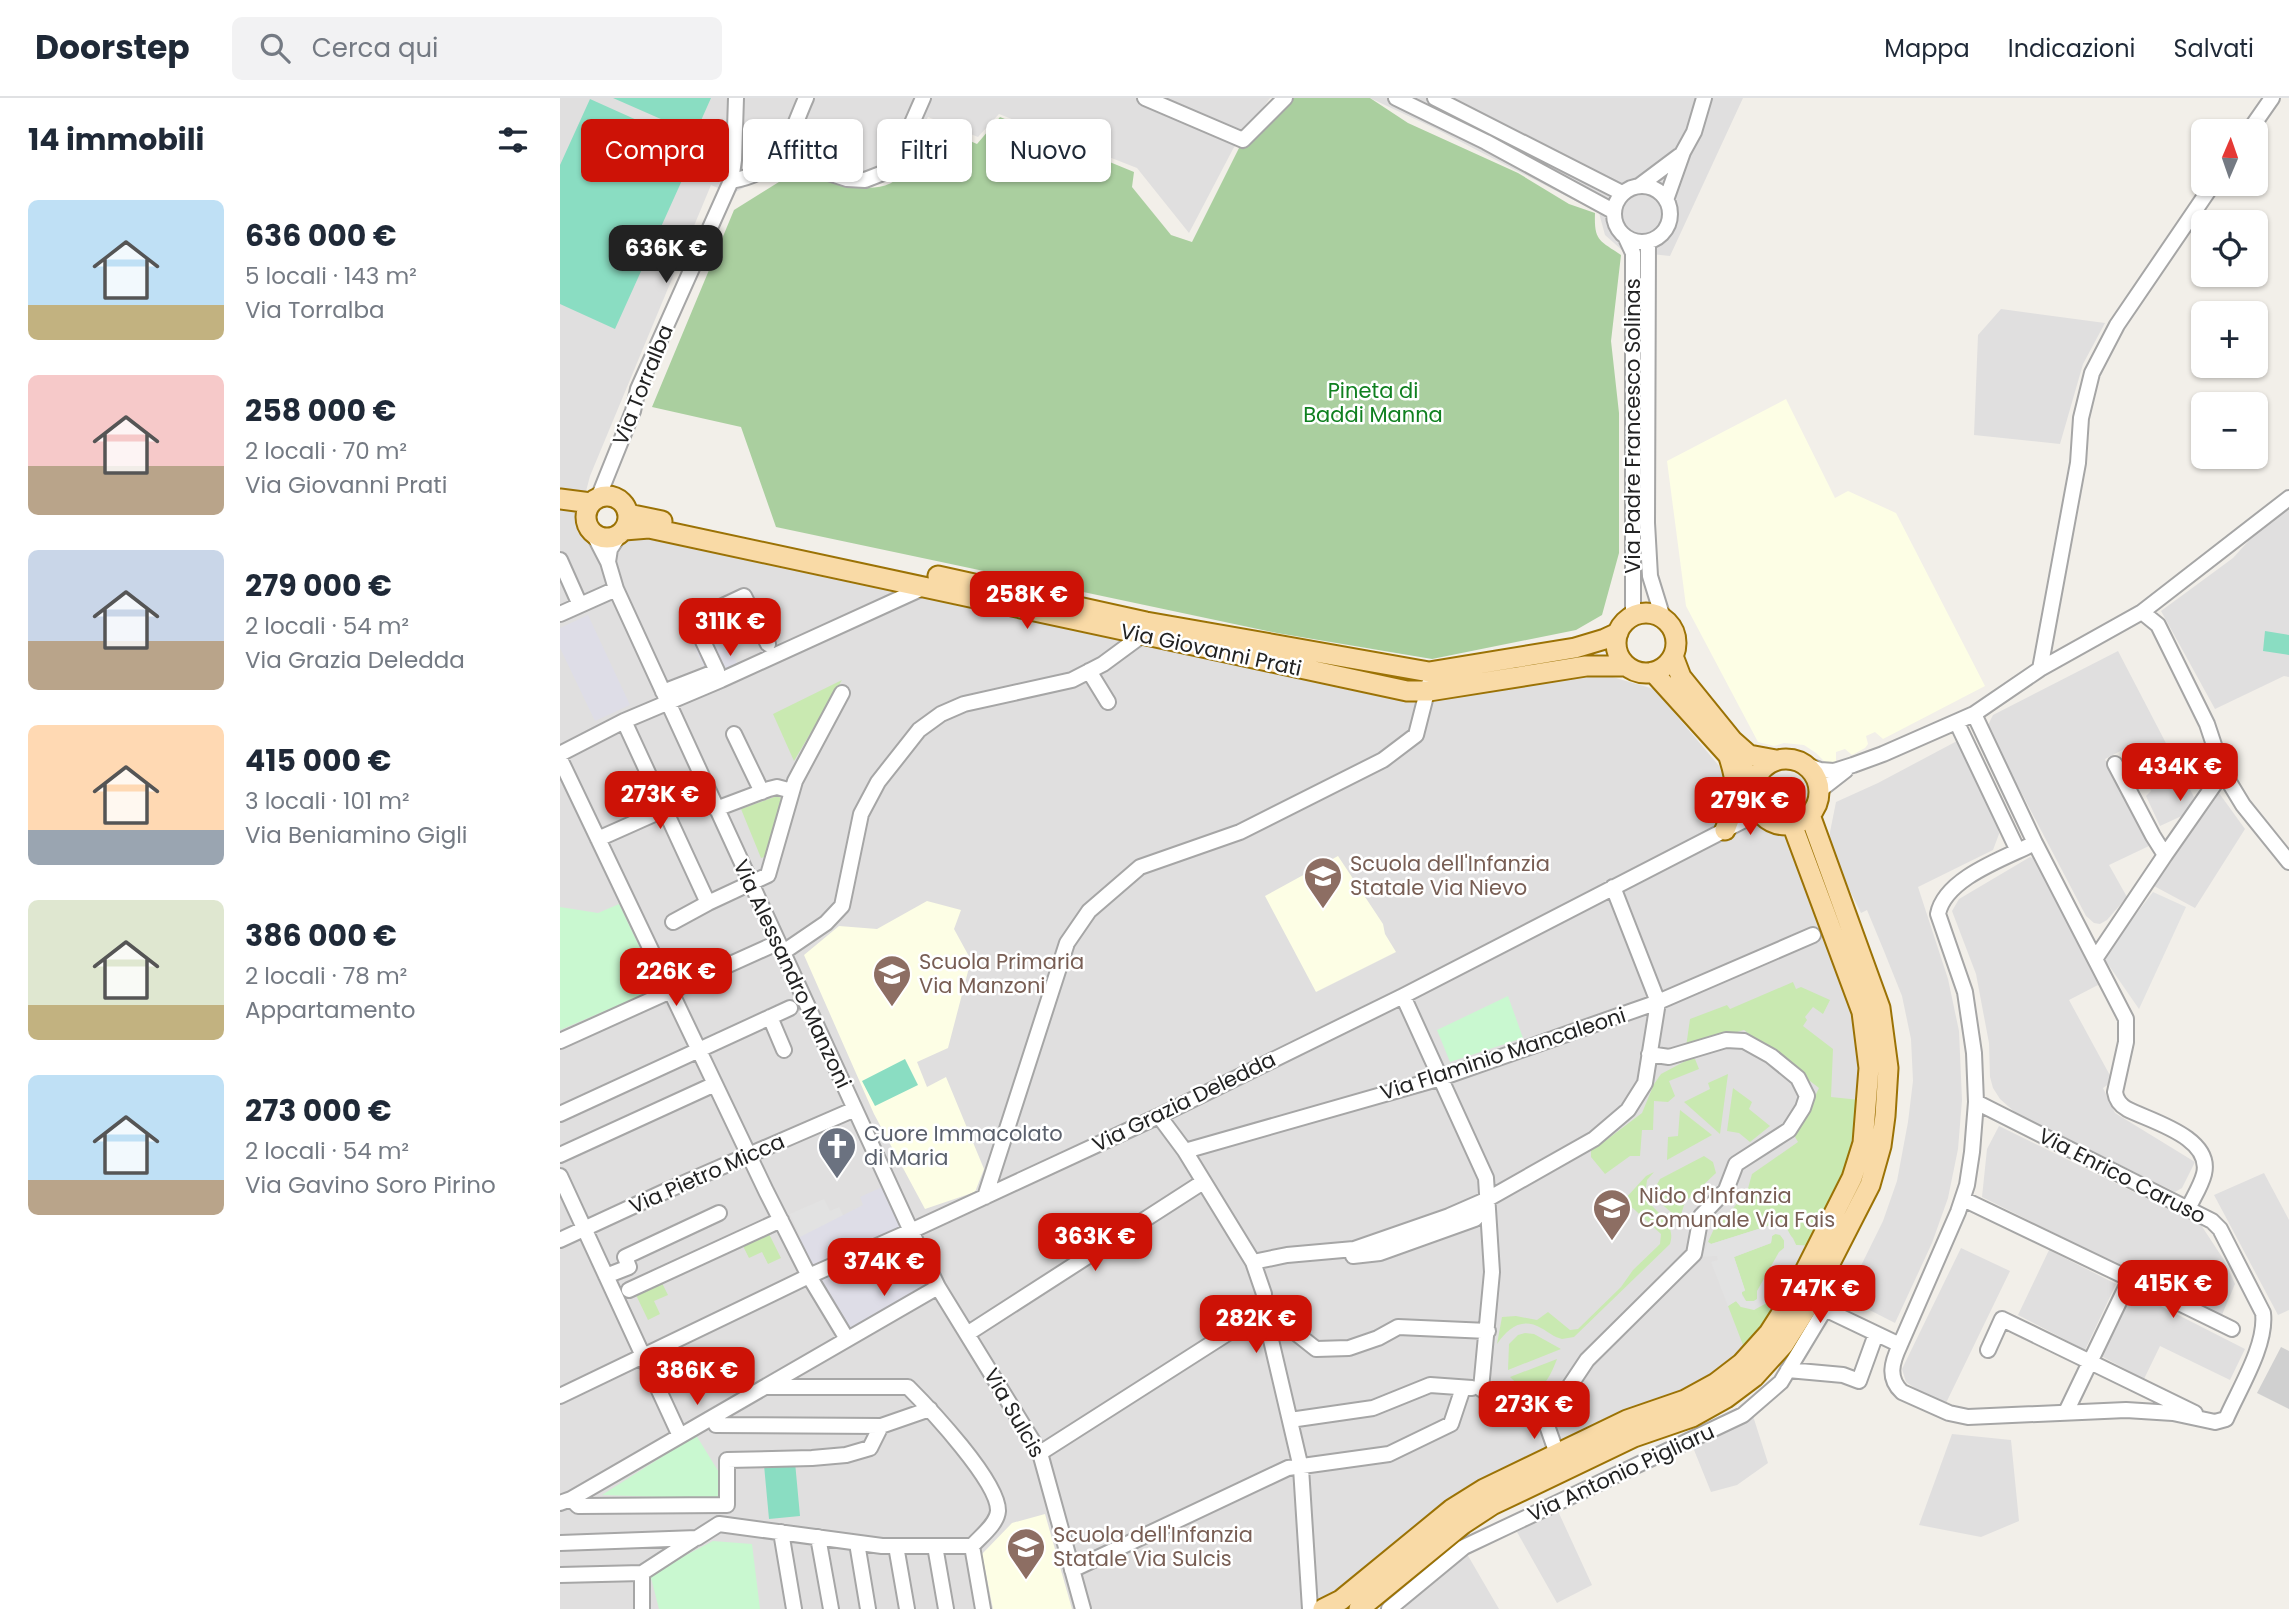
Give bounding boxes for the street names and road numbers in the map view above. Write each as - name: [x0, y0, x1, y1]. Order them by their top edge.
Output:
- street label: Via Padre Francesco Solinas: [1618, 278, 1647, 574]
- street label: Via Torralba: [605, 320, 680, 449]
- street label: Via Giovanni Prati: [1118, 616, 1304, 683]
- street label: Via Alessandro Manzoni: [727, 855, 858, 1093]
- street label: Via Flaminio Mancaleoni: [1376, 1000, 1629, 1107]
- street label: Via Grazia Deledda: [1087, 1045, 1280, 1159]
- street label: Via Enrico Caruso: [2034, 1121, 2211, 1230]
- street label: Via Pietro Micca: [625, 1126, 789, 1221]
- street label: Via Sulcis: [977, 1363, 1052, 1463]
- street label: Via Antonio Pigliaru: [1523, 1417, 1719, 1529]

